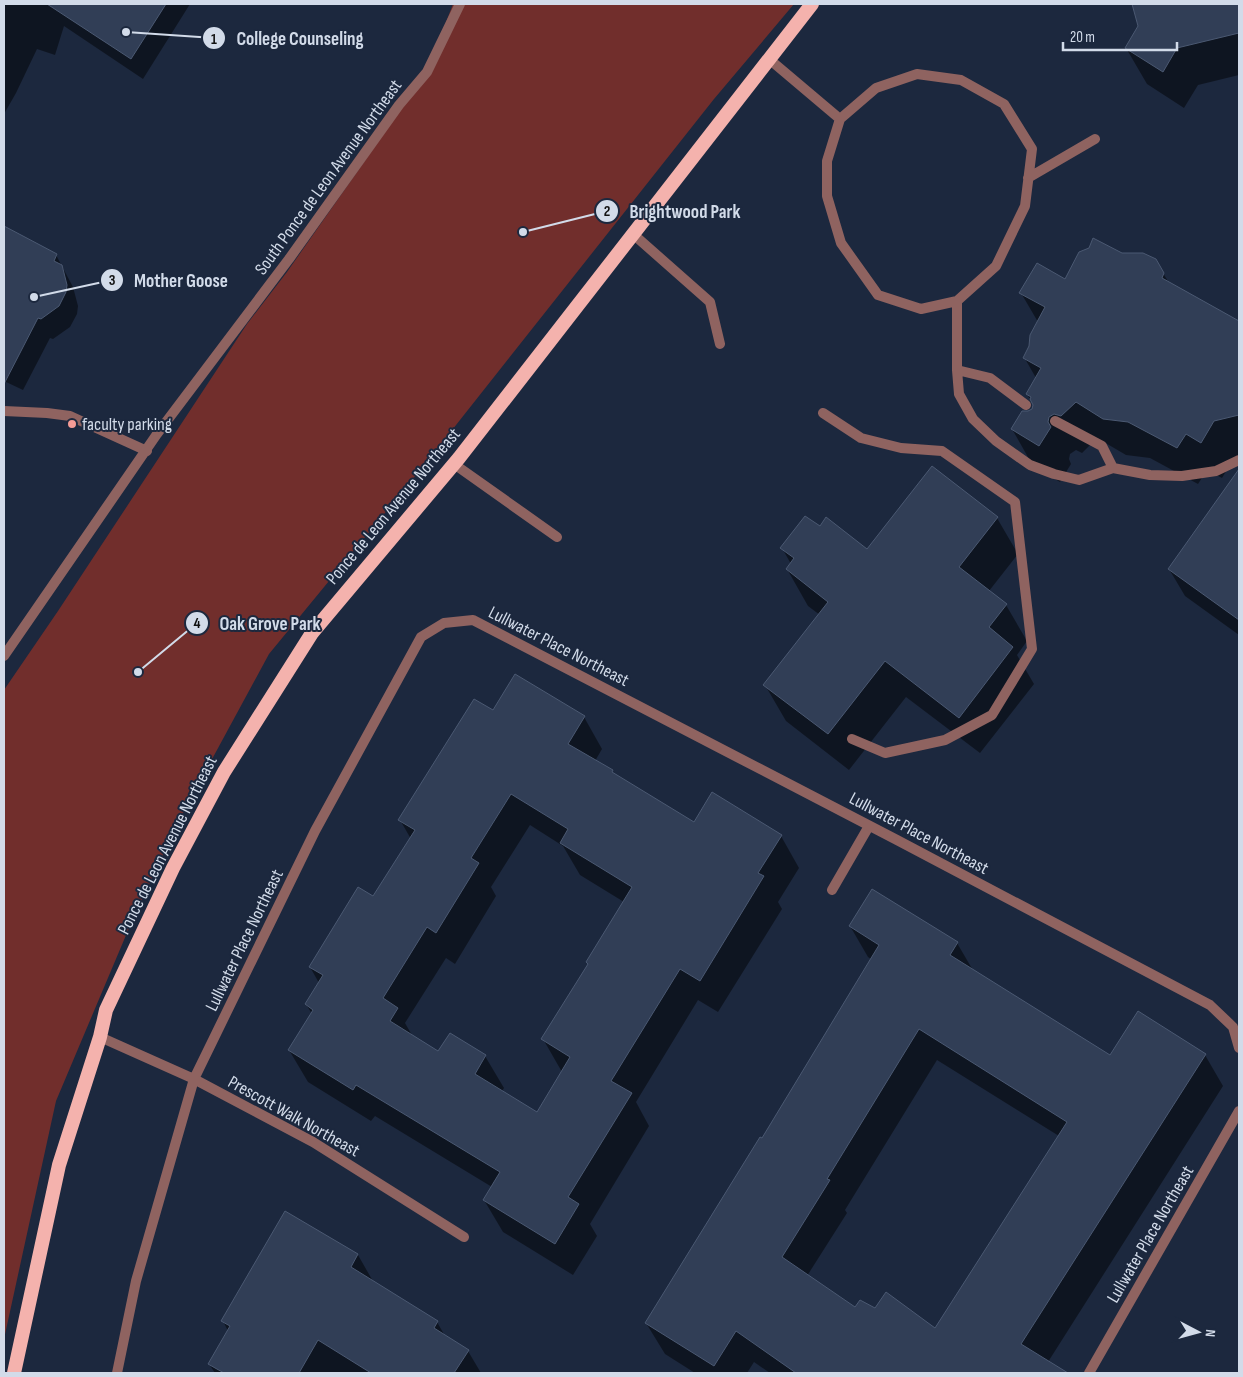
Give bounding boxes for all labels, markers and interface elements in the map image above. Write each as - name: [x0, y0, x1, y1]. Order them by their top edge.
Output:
- scale bar: [1063, 20, 1177, 52]
- callout: College Counseling: [201, 21, 374, 55]
- text: College Counseling: [236, 28, 364, 51]
- text: 20 m: [1070, 28, 1095, 47]
- text: 1: [211, 30, 217, 49]
- street label: South Ponce de Leon Avenue Northeast: [250, 75, 407, 279]
- callout: Brightwood Park: [595, 194, 751, 228]
- text: Brightwood Park: [630, 201, 740, 224]
- text: 2: [604, 202, 610, 221]
- callout: Mother Goose: [99, 263, 238, 297]
- text: Mother Goose: [134, 270, 228, 293]
- text: 3: [109, 271, 116, 290]
- place label: faculty parking: [82, 414, 172, 435]
- marker: faculty parking: [66, 418, 78, 430]
- street label: Ponce de Leon Avenue Northeast: [322, 424, 465, 589]
- street label: Lullwater Place Northeast: [485, 602, 633, 691]
- callout: Oak Grove Park: [185, 606, 331, 640]
- text: Oak Grove Park: [219, 613, 321, 636]
- text: 4: [194, 614, 201, 633]
- street label: Ponce de Leon Avenue Northeast: [113, 752, 222, 938]
- street label: Lullwater Place Northeast: [846, 788, 992, 879]
- street label: Lullwater Place Northeast: [201, 866, 288, 1014]
- street label: Prescott Walk Northeast: [224, 1072, 364, 1162]
- street label: Lullwater Place Northeast: [1103, 1162, 1198, 1307]
- north arrow: [1173, 1307, 1223, 1357]
- text: N: [1202, 1329, 1219, 1338]

